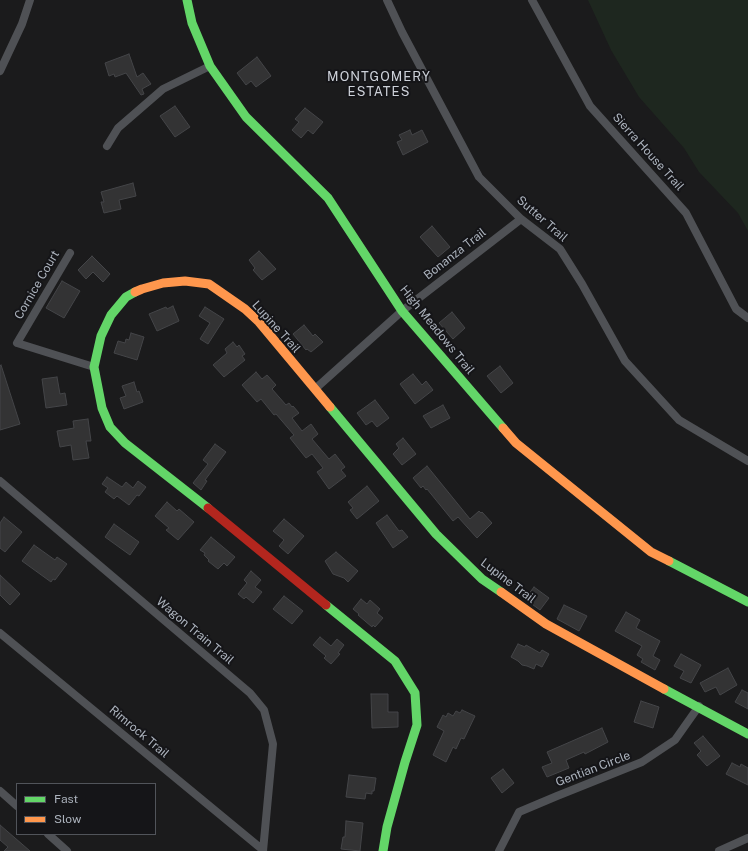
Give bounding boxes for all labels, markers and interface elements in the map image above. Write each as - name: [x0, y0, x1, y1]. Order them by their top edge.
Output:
- district label: MONTGOMERY ESTATES: [327, 69, 431, 100]
- street label: Sierra House Trail: [609, 110, 687, 194]
- street label: Sutter Trail: [514, 193, 570, 245]
- street label: Bonanza Trail: [421, 225, 489, 283]
- street label: Cornice Court: [12, 248, 62, 322]
- street label: High Meadows Trail: [397, 283, 477, 377]
- street label: Lupine Trail: [249, 298, 303, 356]
- street label: Lupine Trail: [478, 556, 538, 606]
- street label: Wagon Train Trail: [153, 594, 237, 668]
- street label: Rimrock Trail: [106, 703, 172, 761]
- street label: Gentian Circle: [554, 748, 632, 790]
- legend: [16, 783, 156, 835]
- text: Fast: [54, 792, 78, 806]
- text: Slow: [54, 812, 81, 826]

